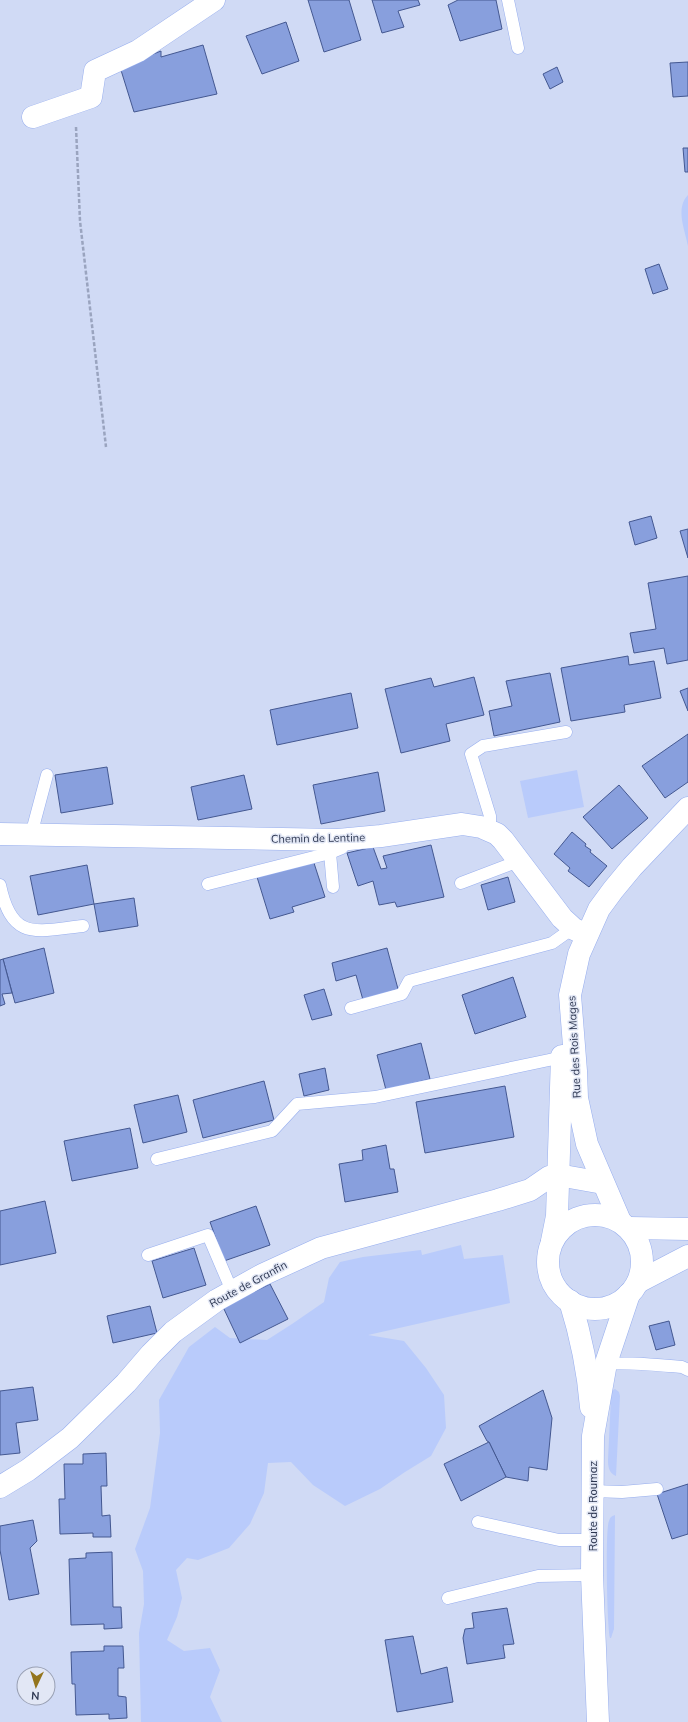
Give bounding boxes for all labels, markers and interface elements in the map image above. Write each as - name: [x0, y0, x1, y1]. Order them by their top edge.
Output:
- street label: Chemin de Lentine: [271, 830, 365, 846]
- street label: Rue des Rois Mages: [564, 995, 584, 1099]
- street label: Route de Granfin: [207, 1258, 289, 1310]
- street label: Route de Roumaz: [586, 1461, 600, 1551]
- north arrow: [16, 1666, 56, 1706]
- text: N: [31, 1689, 40, 1703]

